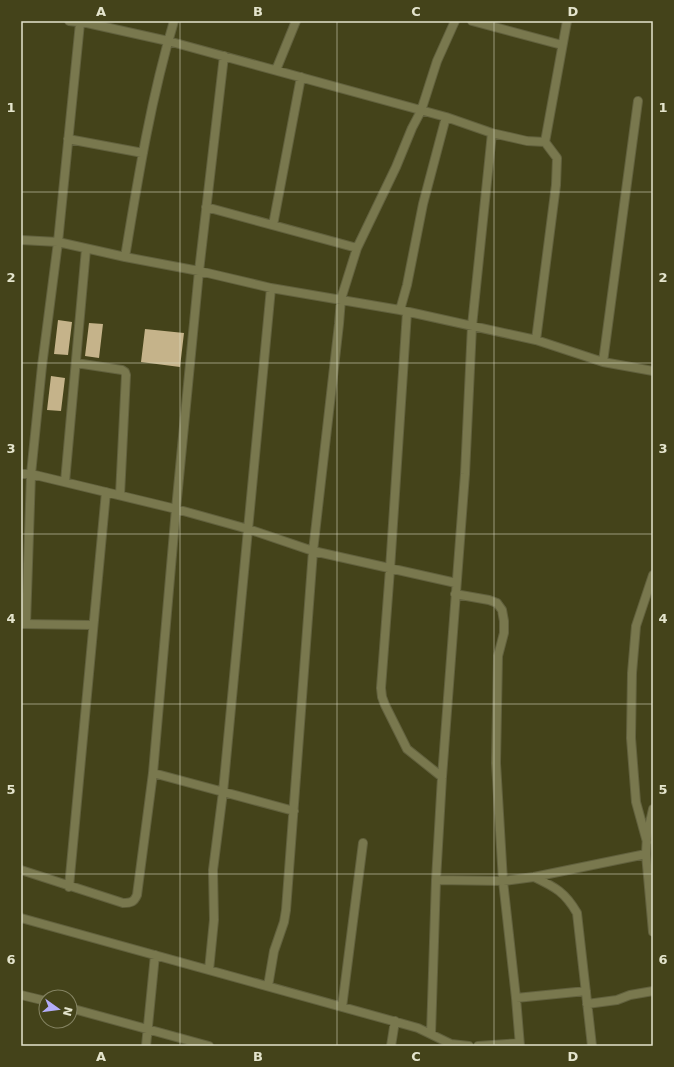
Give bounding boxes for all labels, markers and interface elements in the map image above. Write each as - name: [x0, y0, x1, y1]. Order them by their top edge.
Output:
- text: A: [96, 4, 106, 19]
- text: B: [253, 4, 263, 19]
- text: C: [411, 4, 421, 19]
- text: D: [568, 4, 579, 19]
- text: 1: [6, 100, 16, 115]
- text: 1: [658, 100, 668, 115]
- text: 2: [6, 270, 16, 285]
- text: 2: [658, 270, 668, 285]
- text: 3: [6, 441, 16, 456]
- text: 3: [658, 441, 668, 456]
- text: 4: [6, 611, 16, 626]
- text: 4: [658, 611, 668, 626]
- text: 5: [6, 782, 16, 797]
- text: 5: [658, 782, 668, 797]
- text: 6: [6, 952, 16, 967]
- text: 6: [658, 952, 668, 967]
- north arrow: [38, 989, 78, 1029]
- text: N: [60, 1005, 75, 1017]
- text: A: [96, 1049, 106, 1064]
- text: B: [253, 1049, 263, 1064]
- text: C: [411, 1049, 421, 1064]
- text: D: [568, 1049, 579, 1064]

